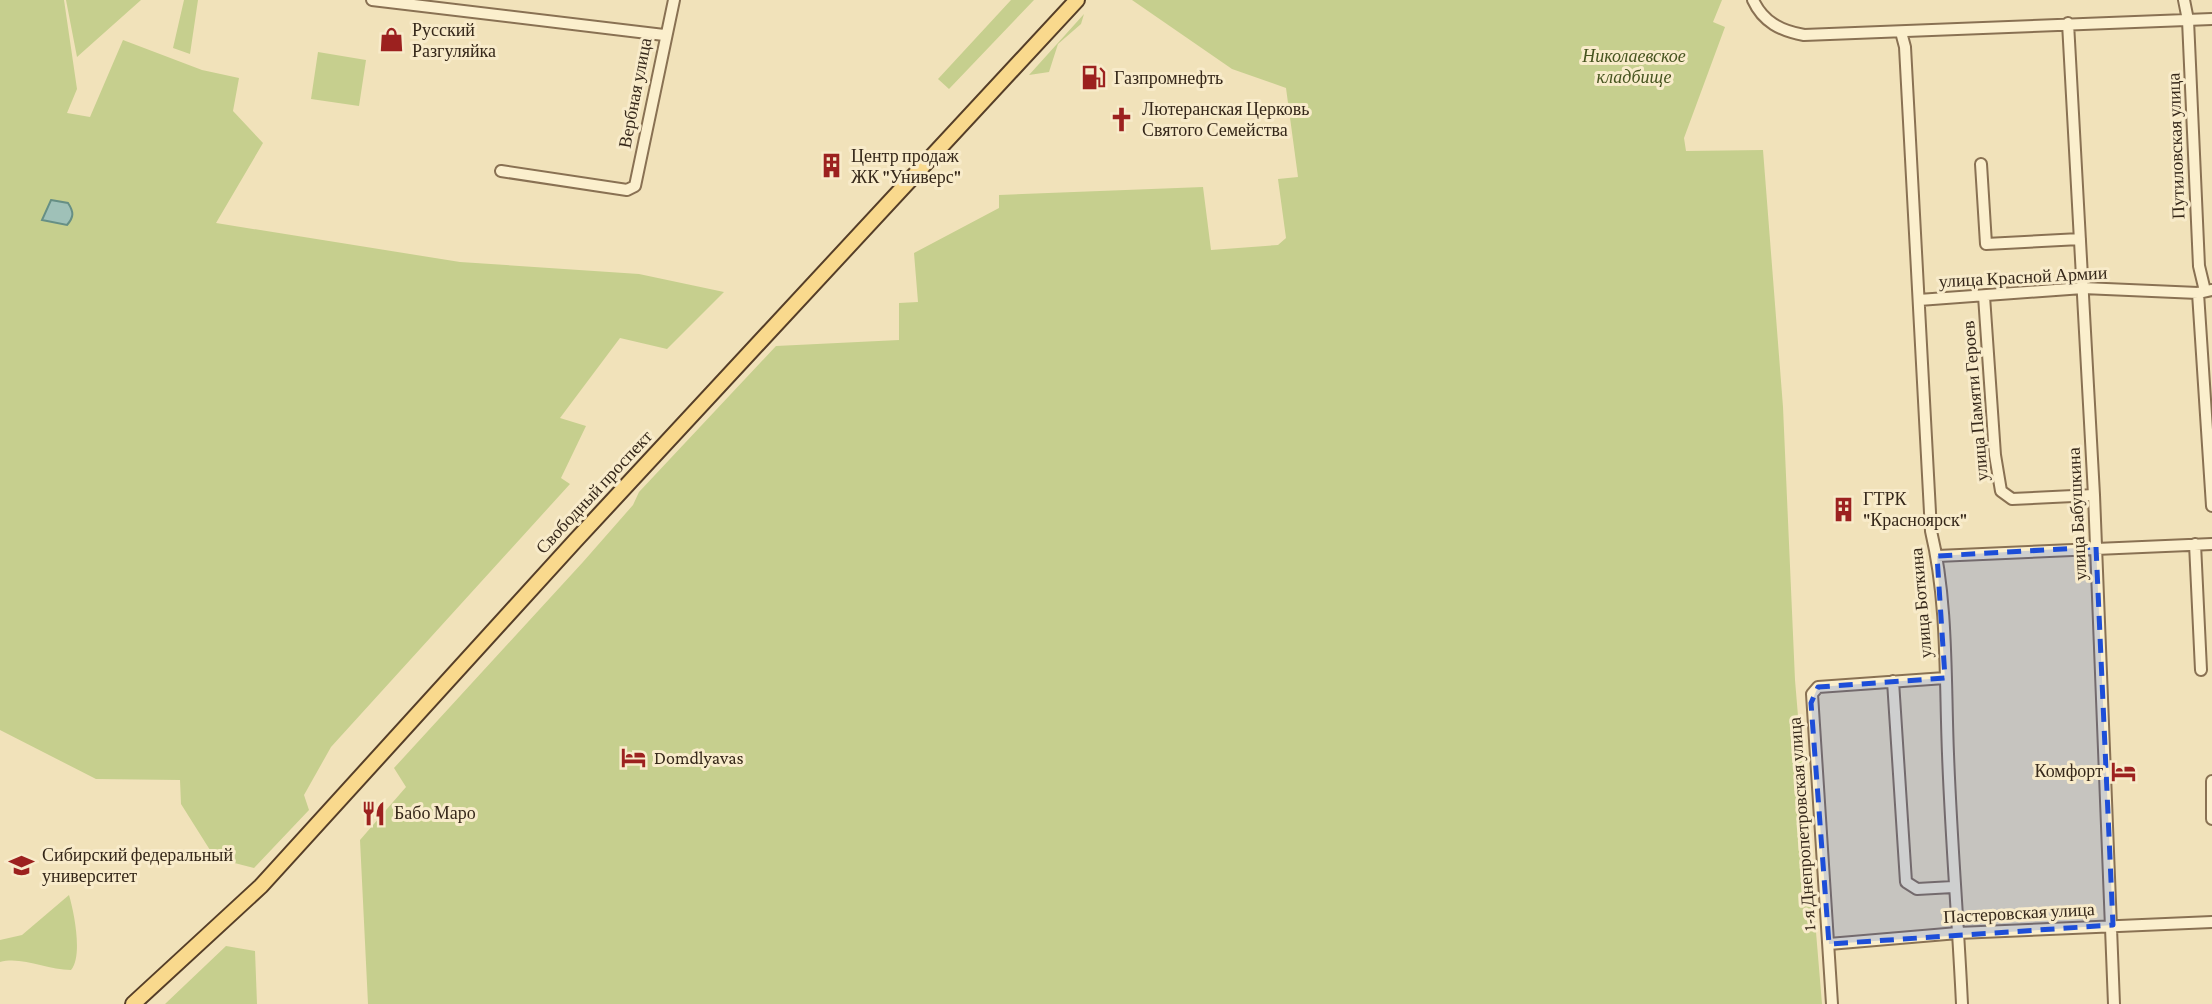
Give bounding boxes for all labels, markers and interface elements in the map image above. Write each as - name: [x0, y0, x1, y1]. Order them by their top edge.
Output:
- place label: Русский Разгуляйка: [412, 20, 496, 61]
- shop icon: Русский Разгуляйка: [378, 26, 406, 54]
- street label: Вербная улица: [615, 36, 655, 150]
- park label: Николаевское кладбище: [1581, 46, 1686, 87]
- fuel station icon: Газпромнефть: [1080, 64, 1108, 92]
- place label: Газпромнефть: [1114, 68, 1223, 88]
- street label: Путиловская улица: [2163, 72, 2189, 220]
- place label: Лютеранская Церковь Святого Семейства: [1142, 99, 1310, 140]
- church icon: Лютеранская Церковь Святого Семейства: [1108, 105, 1136, 133]
- place label: Центр продаж ЖК "Универс": [851, 146, 961, 187]
- building icon: Центр продаж ЖК "Универс": [817, 152, 845, 180]
- street label: улица Красной Армии: [1938, 263, 2108, 291]
- street label: улица Памяти Героев: [1958, 320, 1992, 482]
- street label: Свободный проспект: [532, 426, 656, 558]
- street label: улица Бабушкина: [2064, 447, 2090, 581]
- place label: ГТРК "Красноярск": [1863, 489, 1967, 530]
- building icon: ГТРК "Красноярск": [1829, 495, 1857, 523]
- street label: улица Боткина: [1906, 547, 1936, 659]
- street label: 1-я Днепропетровская улица: [1785, 716, 1819, 932]
- hotel icon: Domdlyavas: [620, 744, 648, 772]
- place label: Domdlyavas: [654, 748, 744, 768]
- hotel icon: Комфорт: [2109, 757, 2137, 785]
- place label: Комфорт: [2035, 761, 2103, 781]
- restaurant icon: Бабо Маро: [360, 799, 388, 827]
- place label: Бабо Маро: [394, 803, 476, 823]
- place label: Сибирский федеральный университет: [42, 845, 233, 886]
- school or university icon: Сибирский федеральный университет: [8, 851, 36, 879]
- street label: Пастеровская улица: [1943, 899, 2095, 927]

